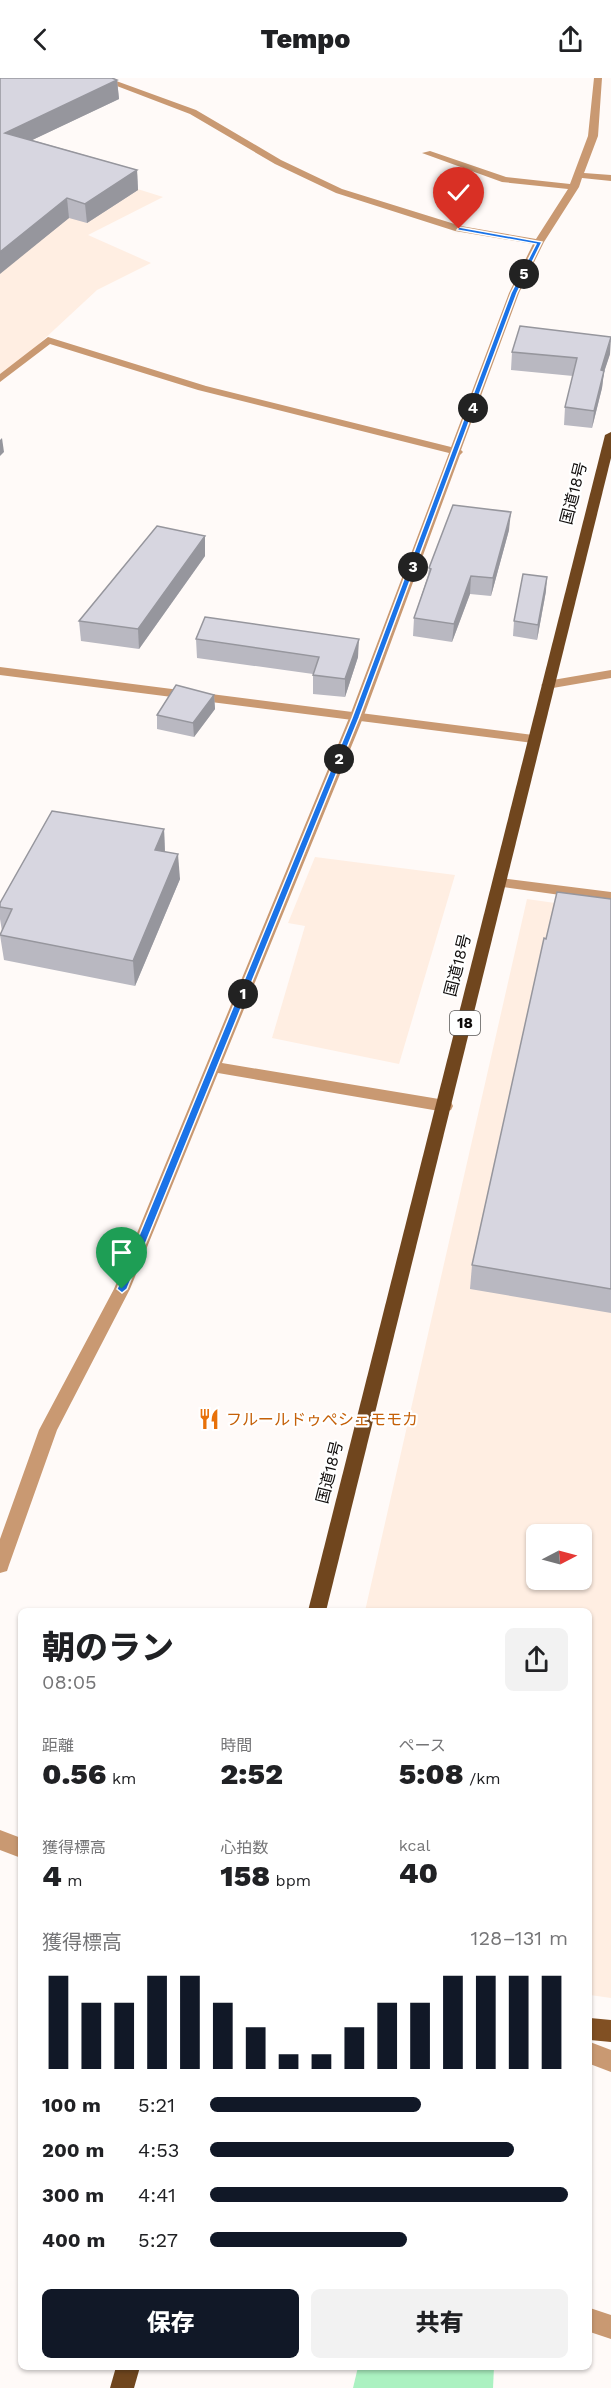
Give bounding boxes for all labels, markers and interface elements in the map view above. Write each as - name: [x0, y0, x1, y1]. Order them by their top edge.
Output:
- icon: back: [24, 23, 57, 56]
- text: Tempo: [261, 23, 350, 55]
- icon: share: [554, 23, 587, 56]
- pin: [433, 167, 484, 229]
- icon: check: [442, 176, 475, 209]
- pin: 5: [509, 259, 539, 289]
- text: 5: [519, 264, 529, 283]
- pin: 4: [458, 393, 488, 423]
- text: 4: [468, 398, 478, 417]
- street label: 国道18号: [557, 460, 590, 527]
- pin: 3: [398, 552, 428, 582]
- text: 3: [408, 557, 418, 576]
- pin: 2: [324, 744, 354, 774]
- text: 2: [334, 749, 344, 768]
- street label: 国道18号: [441, 932, 474, 999]
- pin: 1: [228, 979, 258, 1009]
- text: 1: [240, 984, 246, 1003]
- road number: 18: [450, 1011, 480, 1035]
- pin: [96, 1227, 147, 1289]
- icon: arrive: [105, 1236, 138, 1269]
- restaurant icon: フルールドゥぺシェモモカ: [197, 1407, 221, 1431]
- place label: フルールドゥぺシェモモカ: [226, 1410, 418, 1429]
- street label: 国道18号: [313, 1439, 346, 1506]
- north arrow: [526, 1524, 592, 1590]
- map controls: [526, 1524, 592, 1590]
- text: 朝のラン: [42, 1628, 174, 1667]
- button: share: [505, 1628, 568, 1691]
- text: 08:05: [42, 1670, 97, 1694]
- text: 距離: [42, 1736, 74, 1755]
- text: 時間: [220, 1736, 252, 1755]
- text: ペース: [399, 1736, 446, 1755]
- text: 0.56: [42, 1756, 106, 1791]
- text: 2:52: [220, 1756, 283, 1791]
- text: 5:08: [399, 1756, 464, 1791]
- text: km: [106, 1769, 136, 1788]
- text: /km: [464, 1769, 501, 1788]
- text: kcal: [399, 1836, 430, 1855]
- text: 獲得標高: [42, 1838, 106, 1857]
- text: 心拍数: [220, 1838, 268, 1857]
- text: 40: [399, 1855, 438, 1890]
- text: 4: [42, 1858, 62, 1893]
- text: 158: [220, 1858, 270, 1893]
- text: m: [62, 1871, 83, 1890]
- text: bpm: [270, 1871, 311, 1890]
- text: 128–131 m: [471, 1926, 568, 1950]
- text: 獲得標高: [42, 1930, 122, 1954]
- text: 100 m: [42, 2093, 101, 2117]
- text: 5:21: [138, 2093, 175, 2117]
- text: 200 m: [42, 2138, 104, 2162]
- text: 4:53: [138, 2138, 179, 2162]
- text: 300 m: [42, 2183, 104, 2207]
- text: 4:41: [138, 2183, 176, 2207]
- text: 400 m: [42, 2228, 105, 2252]
- text: 5:27: [138, 2228, 178, 2252]
- button: 保存: [42, 2289, 299, 2358]
- button: 共有: [311, 2289, 568, 2358]

